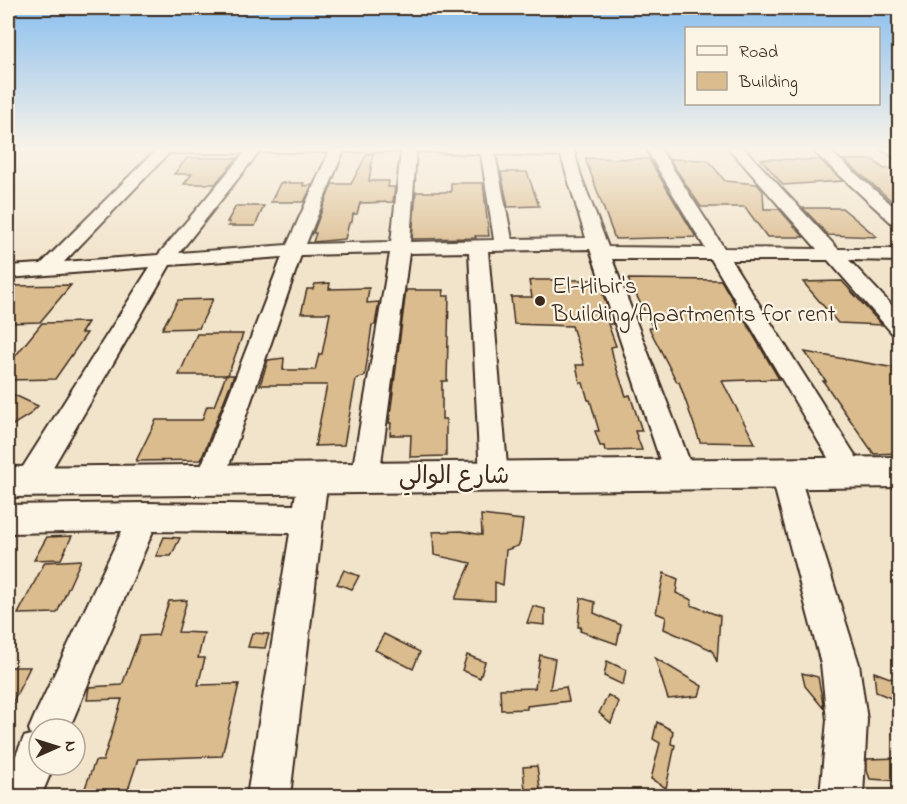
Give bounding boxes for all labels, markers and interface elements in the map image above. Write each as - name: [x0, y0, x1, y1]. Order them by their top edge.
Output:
- legend: [685, 27, 880, 105]
- text: Road: [739, 40, 778, 66]
- text: Building: [738, 70, 798, 97]
- place label: El-Hibir's Building/Apartments for rent: [551, 270, 836, 333]
- marker: El-Hibir's Building/Apartments for rent: [533, 294, 547, 308]
- street label: شارع الوالي: [399, 460, 509, 496]
- north arrow: [27, 717, 87, 777]
- text: N: [58, 740, 82, 753]

